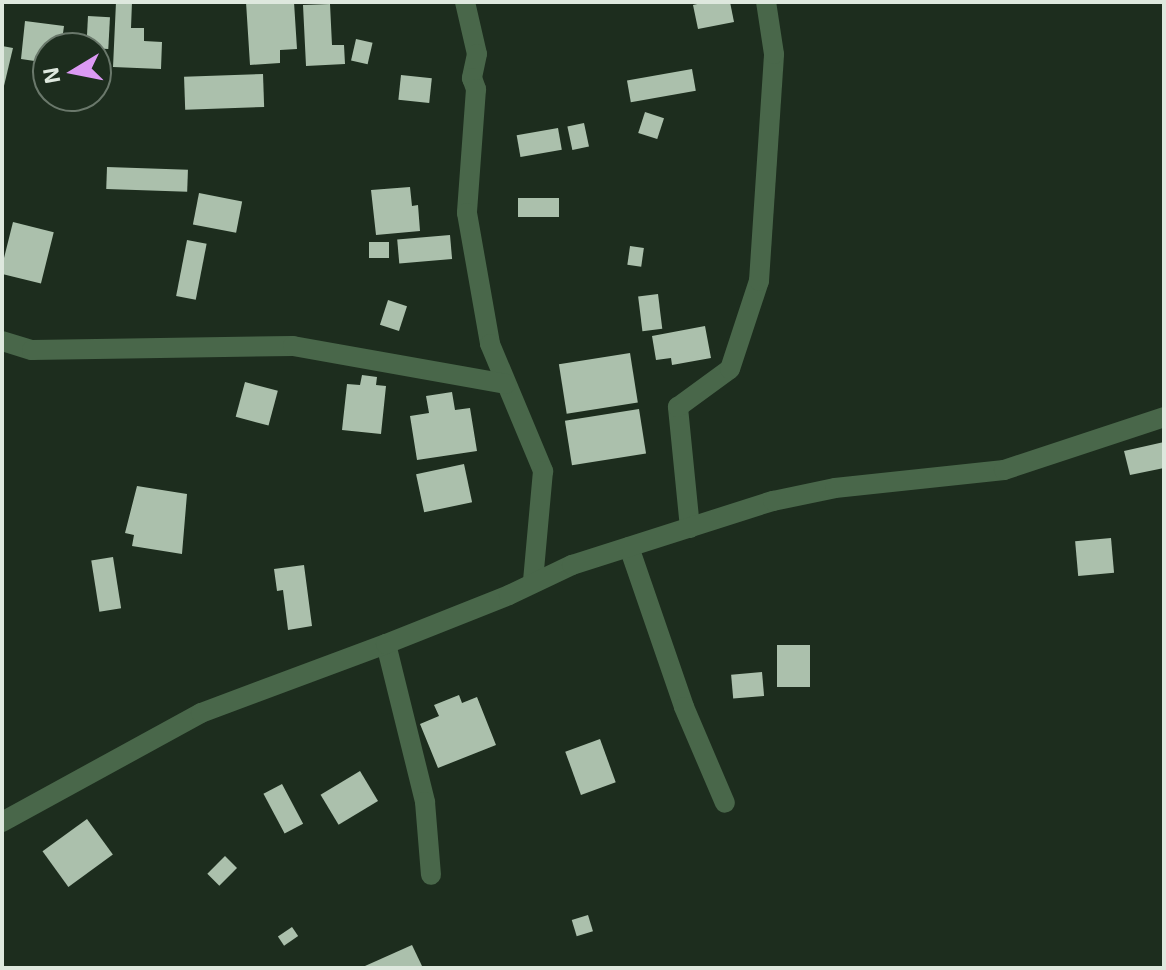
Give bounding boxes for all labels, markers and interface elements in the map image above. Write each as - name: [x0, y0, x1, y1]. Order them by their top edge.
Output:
- north arrow: [32, 32, 112, 112]
- text: N: [36, 66, 65, 86]

